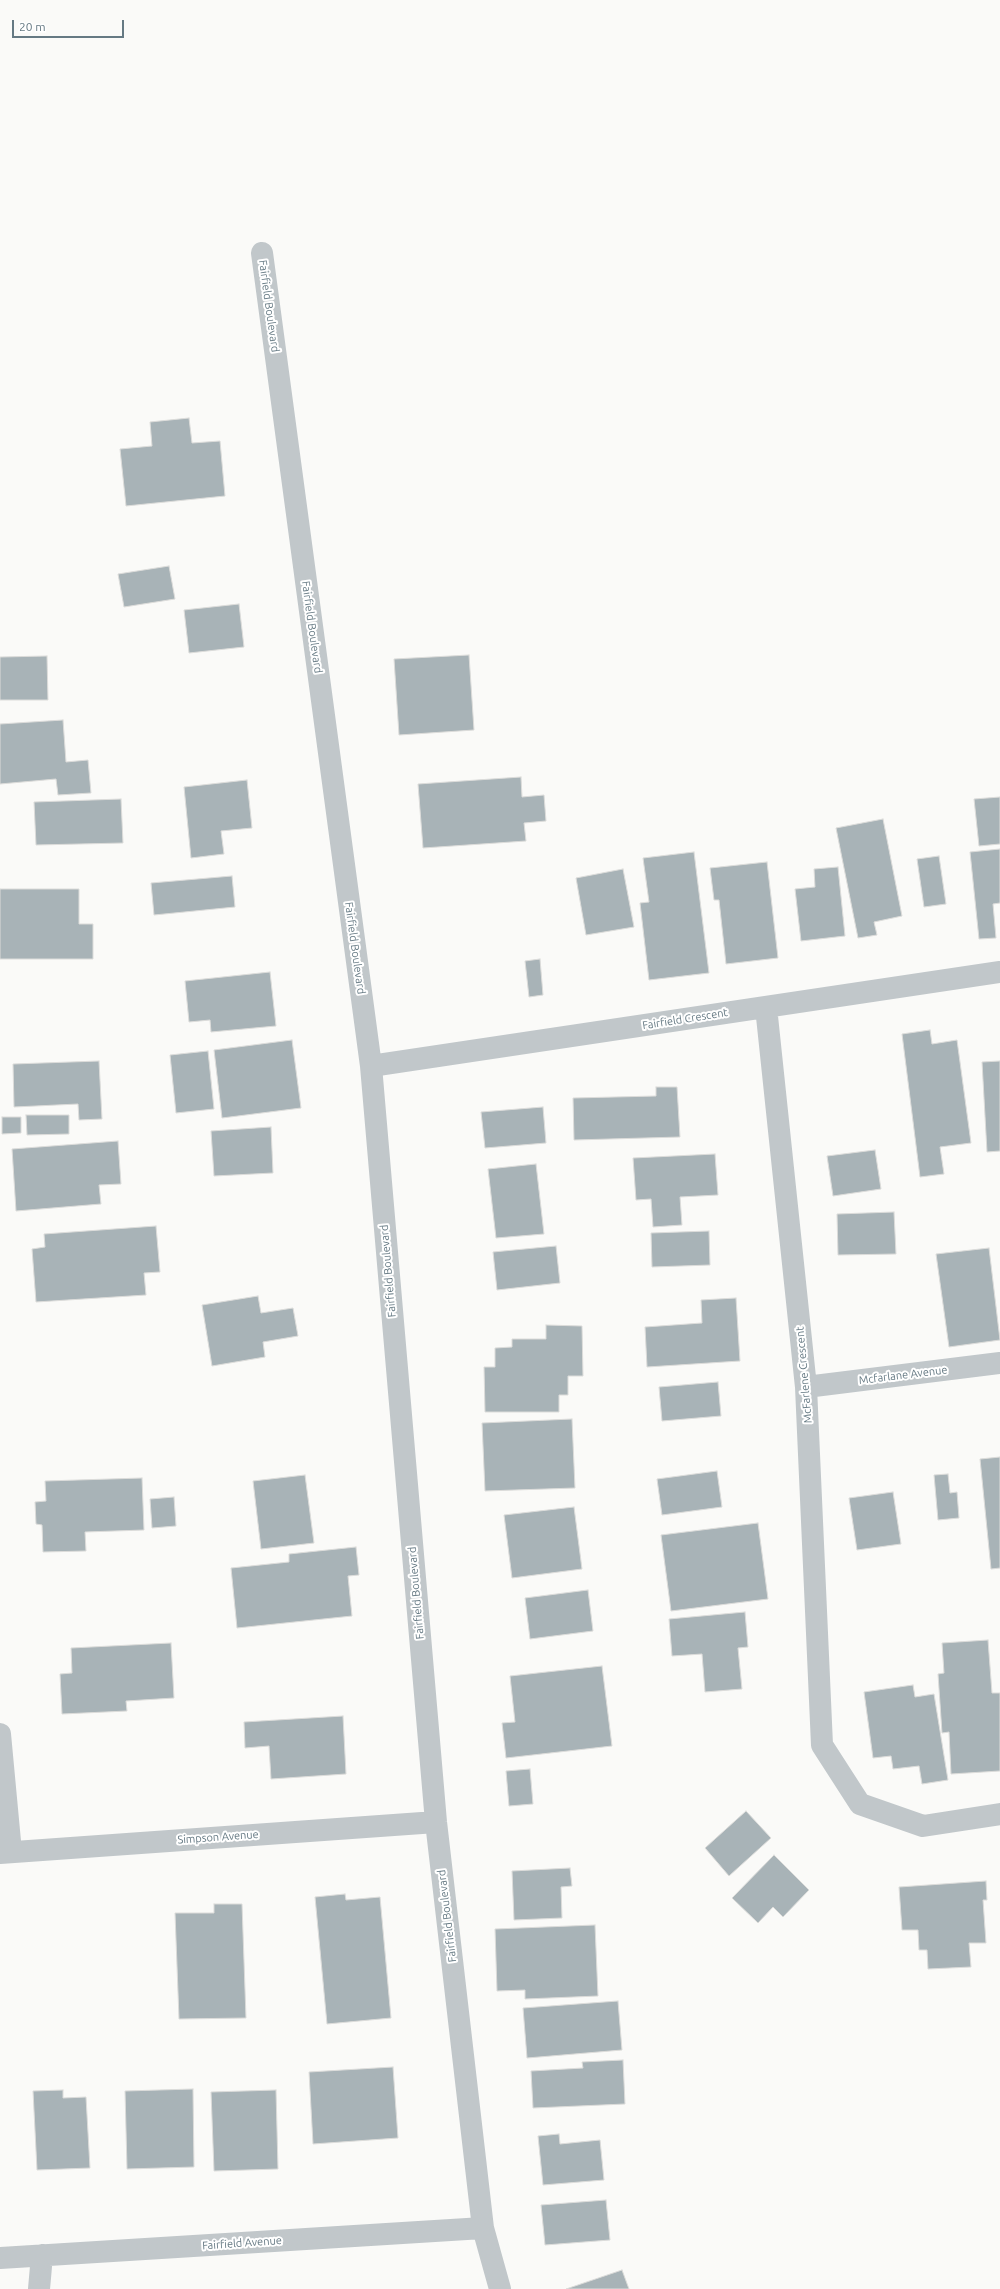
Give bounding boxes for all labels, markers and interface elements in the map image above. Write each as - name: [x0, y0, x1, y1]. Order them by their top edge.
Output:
- scale bar: [14, 12, 126, 38]
- text: 20 m: [19, 20, 46, 33]
- street label: Fairfield Boulevard: [256, 259, 282, 353]
- street label: Fairfield Boulevard: [299, 580, 325, 674]
- street label: Fairfield Boulevard: [342, 901, 368, 995]
- street label: Fairfield Crescent: [641, 1006, 729, 1032]
- street label: Fairfield Boulevard: [377, 1224, 399, 1318]
- street label: McFarlene Crescent: [793, 1326, 815, 1424]
- street label: Mcfarlane Avenue: [858, 1363, 948, 1387]
- street label: Fairfield Boulevard: [405, 1546, 427, 1640]
- street label: Simpson Avenue: [177, 1828, 259, 1846]
- street label: Fairfield Boulevard: [435, 1869, 459, 1963]
- street label: Fairfield Avenue: [202, 2234, 282, 2252]

